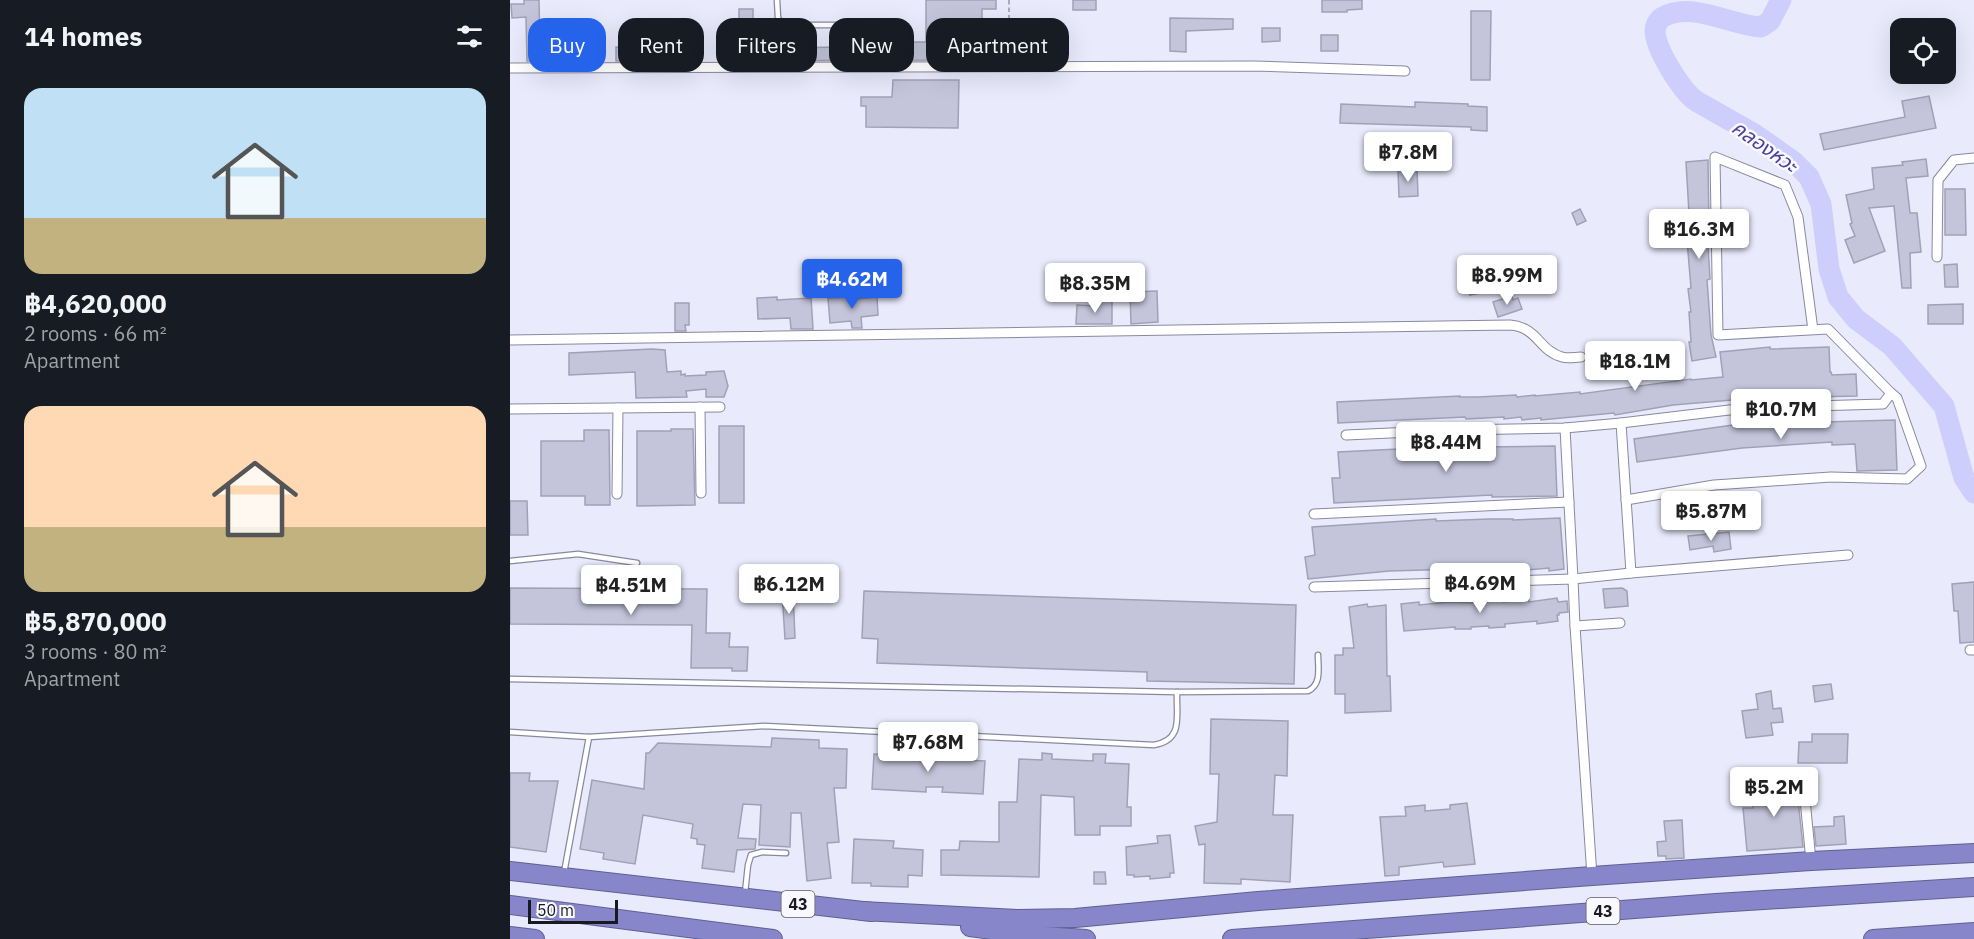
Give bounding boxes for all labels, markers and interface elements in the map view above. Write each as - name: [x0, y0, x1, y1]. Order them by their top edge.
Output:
- chip: Buy: [528, 18, 606, 72]
- chip: Rent: [618, 18, 704, 72]
- chip: Filters: [716, 18, 817, 72]
- chip: New: [829, 18, 914, 72]
- chip: Apartment: [926, 18, 1069, 72]
- map controls: [1890, 18, 1956, 84]
- button: locate: [1890, 18, 1956, 84]
- text: 14 homes: [24, 19, 142, 53]
- icon: filters: [453, 20, 486, 53]
- water label: คลองหวะ: [1727, 114, 1805, 180]
- icon: home: [201, 127, 309, 235]
- pin: ฿7.8M: [1366, 132, 1450, 183]
- text: ฿7.8M: [1378, 138, 1438, 165]
- pin: ฿16.3M: [1650, 209, 1748, 260]
- text: ฿16.3M: [1663, 215, 1735, 242]
- pin: ฿8.99M: [1458, 255, 1556, 306]
- pin: ฿4.62M: [803, 259, 901, 310]
- text: ฿8.99M: [1471, 261, 1543, 288]
- pin: ฿8.35M: [1046, 263, 1144, 314]
- text: ฿4.62M: [816, 265, 888, 292]
- text: ฿8.35M: [1059, 269, 1131, 296]
- text: ฿4,620,000: [24, 286, 167, 320]
- text: 2 rooms · 66 m²: [24, 320, 167, 347]
- pin: ฿18.1M: [1586, 341, 1684, 392]
- text: Apartment: [24, 347, 120, 374]
- text: ฿18.1M: [1599, 347, 1671, 374]
- pin: ฿10.7M: [1732, 389, 1830, 440]
- text: ฿10.7M: [1745, 395, 1817, 422]
- pin: ฿8.44M: [1397, 422, 1495, 473]
- text: ฿8.44M: [1410, 428, 1482, 455]
- icon: home: [201, 445, 309, 553]
- pin: ฿5.87M: [1662, 491, 1760, 542]
- text: ฿5.87M: [1675, 497, 1747, 524]
- pin: ฿4.69M: [1431, 563, 1529, 614]
- pin: ฿6.12M: [740, 564, 838, 615]
- pin: ฿4.51M: [582, 565, 680, 616]
- text: ฿4.69M: [1444, 569, 1516, 596]
- text: ฿6.12M: [753, 570, 825, 597]
- text: ฿4.51M: [595, 571, 667, 598]
- text: ฿5,870,000: [24, 604, 167, 638]
- text: 3 rooms · 80 m²: [24, 638, 167, 665]
- text: Apartment: [24, 665, 120, 692]
- pin: ฿7.68M: [879, 722, 977, 773]
- text: ฿7.68M: [892, 728, 964, 755]
- pin: ฿5.2M: [1732, 767, 1816, 818]
- text: ฿5.2M: [1744, 773, 1804, 800]
- road number: 43: [782, 891, 814, 917]
- scale bar: [528, 897, 618, 924]
- road number: 43: [1586, 898, 1620, 924]
- text: 50 m: [537, 900, 574, 920]

